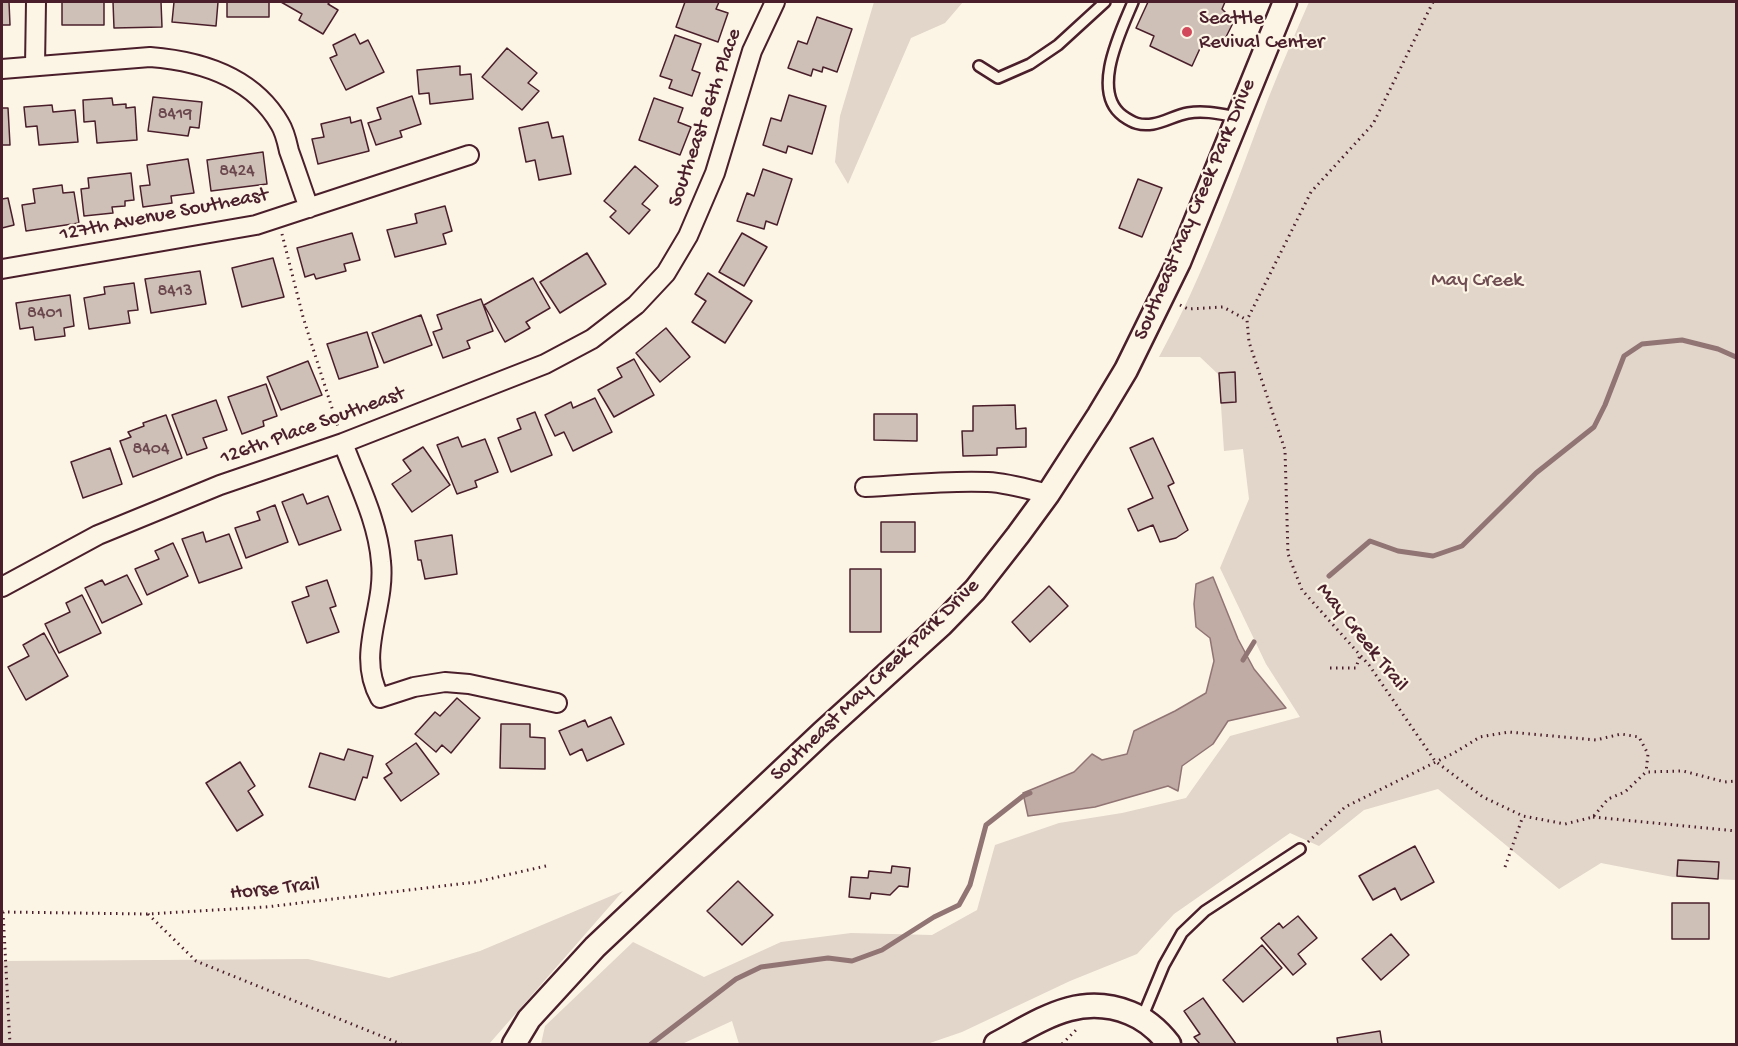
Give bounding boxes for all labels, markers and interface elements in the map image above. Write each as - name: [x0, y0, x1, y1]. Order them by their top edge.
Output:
- place label: Seattle Revival Center: [1199, 7, 1324, 57]
- marker: Seattle Revival Center: [1180, 25, 1194, 39]
- street label: Southeast 86th Place: [664, 26, 748, 210]
- street label: Southeast May Creek Park Drive: [1129, 76, 1263, 344]
- house number: 8419: [158, 104, 192, 126]
- house number: 8424: [219, 161, 255, 183]
- street label: 127th Avenue Southeast: [58, 183, 270, 249]
- park label: May Creek: [1431, 269, 1523, 295]
- house number: 8413: [158, 281, 192, 303]
- house number: 8401: [27, 303, 63, 325]
- street label: 126th Place Southeast: [217, 382, 409, 472]
- house number: 8404: [132, 439, 170, 461]
- street label: Southeast May Creek Park Drive: [766, 574, 986, 788]
- street label: May Creek Trail: [1309, 579, 1413, 697]
- street label: Horse Trail: [229, 873, 321, 907]

